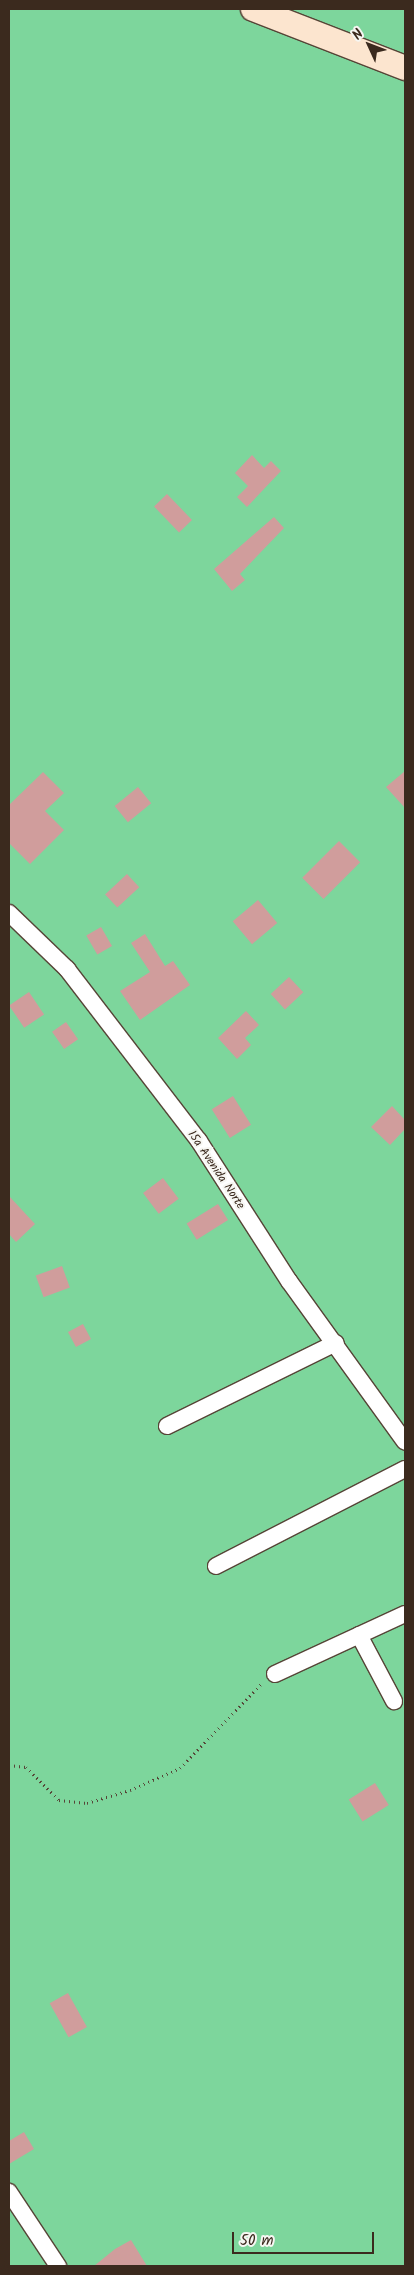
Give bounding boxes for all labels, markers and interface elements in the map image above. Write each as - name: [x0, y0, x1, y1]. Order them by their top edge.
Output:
- north arrow: [344, 20, 394, 70]
- text: N: [347, 24, 369, 46]
- street label: 15a Avenida Norte: [184, 1128, 248, 1212]
- scale bar: [234, 2222, 376, 2254]
- text: 50 m: [240, 2229, 274, 2253]

